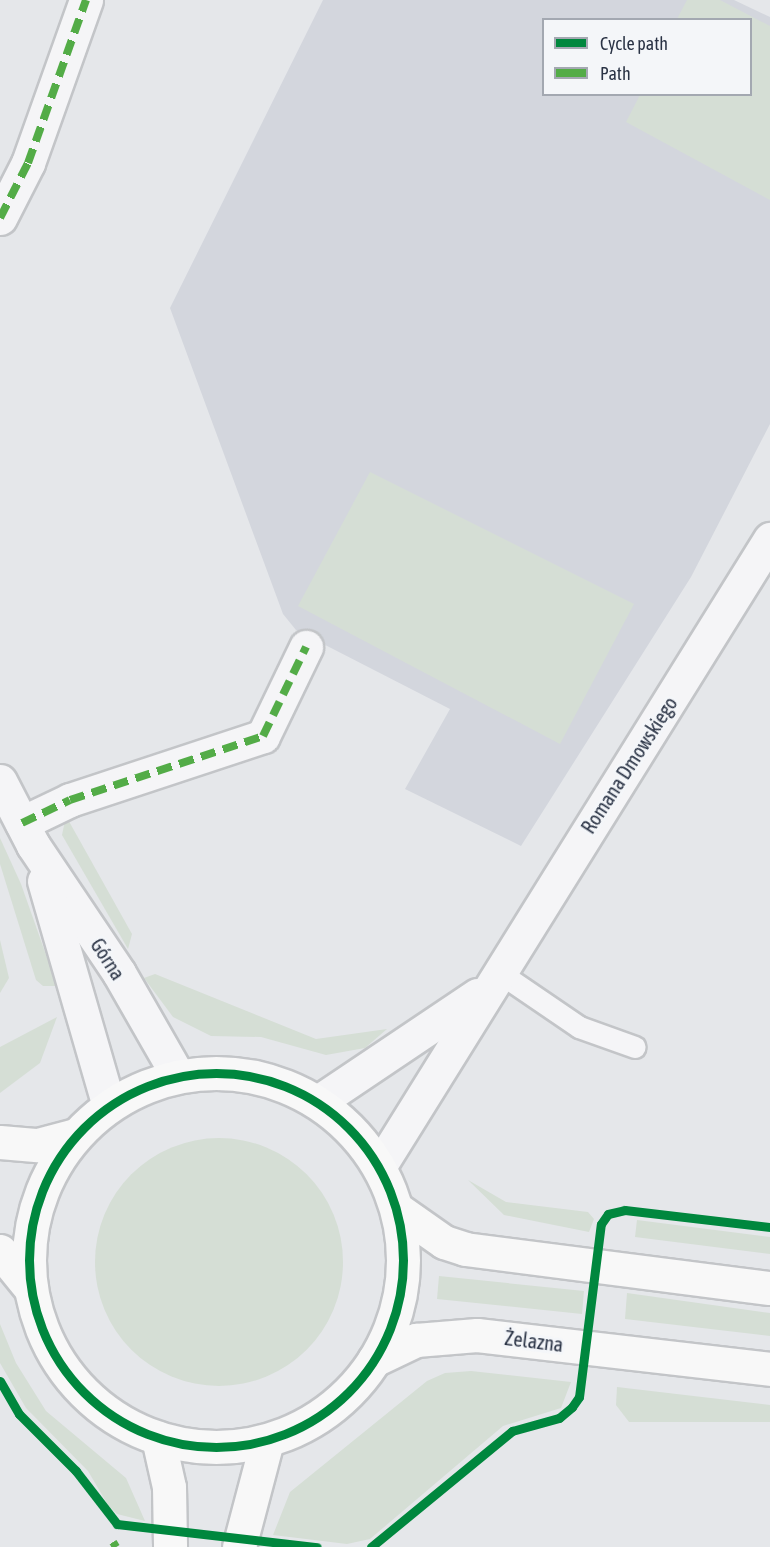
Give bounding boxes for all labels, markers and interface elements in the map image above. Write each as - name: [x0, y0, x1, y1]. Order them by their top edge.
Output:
- legend: [542, 18, 752, 96]
- text: Cycle path: [600, 33, 668, 54]
- text: Path: [600, 63, 631, 84]
- street label: Romana Dmowskiego: [576, 692, 682, 838]
- street label: Górna: [86, 934, 130, 984]
- street label: Żelazna: [503, 1326, 565, 1356]

